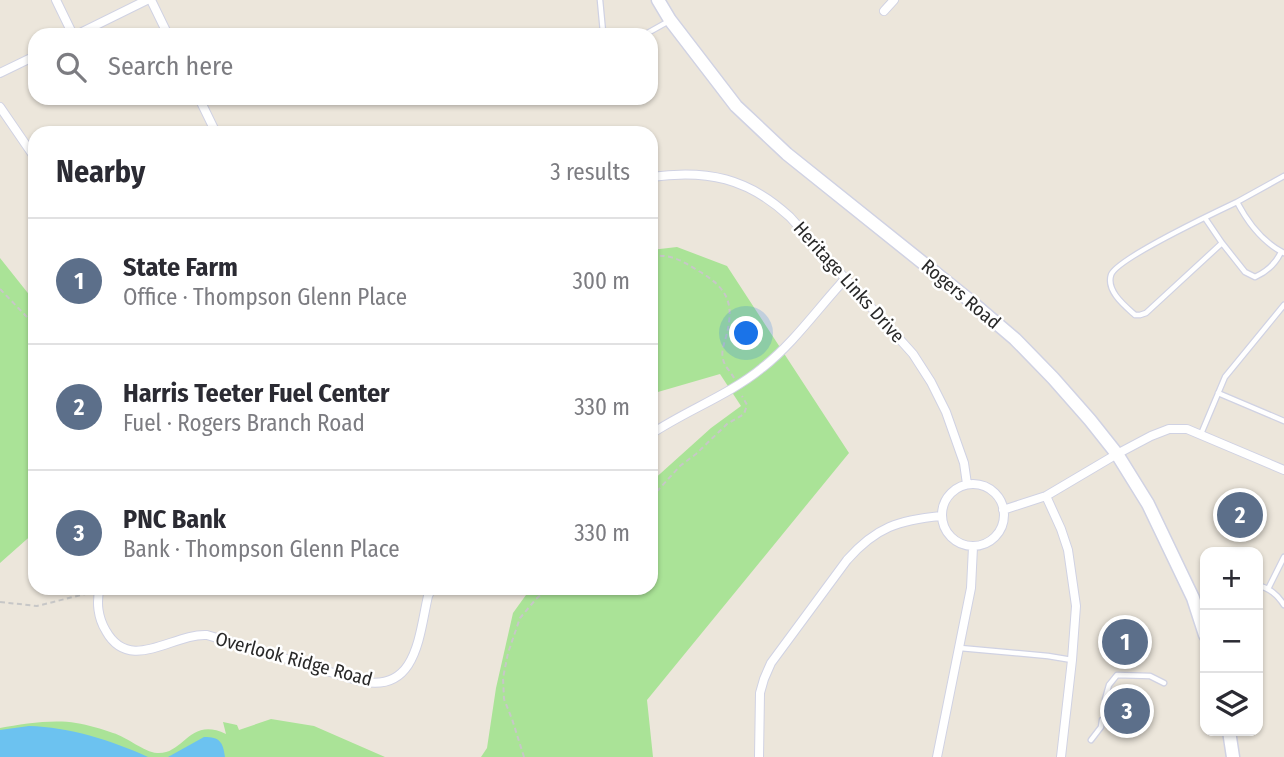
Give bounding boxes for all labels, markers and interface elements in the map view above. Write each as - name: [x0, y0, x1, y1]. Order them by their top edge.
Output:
- search box: [28, 28, 658, 105]
- icon: search: [52, 48, 90, 86]
- text: Search here: [108, 51, 233, 82]
- text: Nearby: [56, 154, 145, 190]
- text: 3 results: [550, 158, 630, 186]
- street label: Heritage Links Drive: [789, 217, 909, 347]
- text: State Farm: [123, 252, 238, 283]
- street label: Rogers Road: [917, 254, 1005, 334]
- text: 1: [74, 267, 84, 295]
- text: 300 m: [573, 267, 630, 295]
- text: Office · Thompson Glenn Place: [123, 283, 407, 311]
- your location: [729, 316, 763, 350]
- text: Harris Teeter Fuel Center: [123, 378, 390, 409]
- text: 2: [74, 393, 84, 421]
- text: 330 m: [574, 393, 630, 421]
- text: Fuel · Rogers Branch Road: [123, 409, 365, 437]
- pin: 2: [1217, 489, 1263, 541]
- text: PNC Bank: [123, 504, 226, 535]
- text: 3: [74, 519, 84, 547]
- text: 330 m: [574, 519, 630, 547]
- text: Bank · Thompson Glenn Place: [123, 535, 400, 563]
- map controls: [1200, 547, 1263, 736]
- button: +: [1200, 547, 1263, 610]
- button: −: [1200, 610, 1263, 673]
- pin: 1: [1102, 616, 1148, 668]
- street label: Overlook Ridge Road: [213, 627, 375, 691]
- button: layers: [1200, 673, 1263, 736]
- pin: 3: [1104, 685, 1150, 737]

